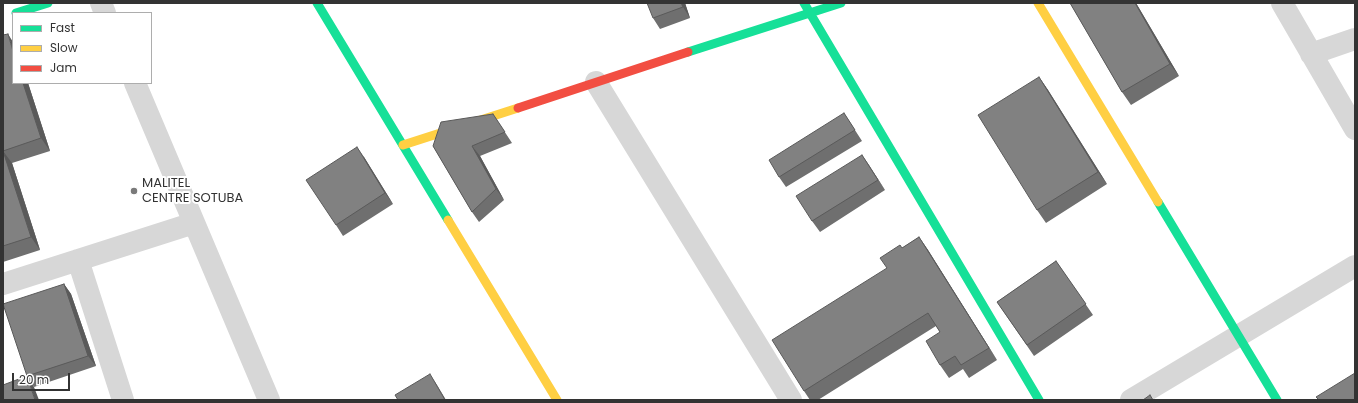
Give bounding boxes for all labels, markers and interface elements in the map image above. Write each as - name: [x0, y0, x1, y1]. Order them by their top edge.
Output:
- legend: [12, 12, 152, 84]
- text: Fast: [50, 19, 75, 36]
- text: Slow: [50, 39, 78, 56]
- text: Jam: [50, 59, 77, 76]
- place label: MALITEL CENTRE SOTUBA: [142, 176, 243, 207]
- marker: MALITEL CENTRE SOTUBA: [129, 186, 139, 196]
- scale bar: [14, 365, 72, 391]
- text: 20 m: [19, 371, 49, 388]

